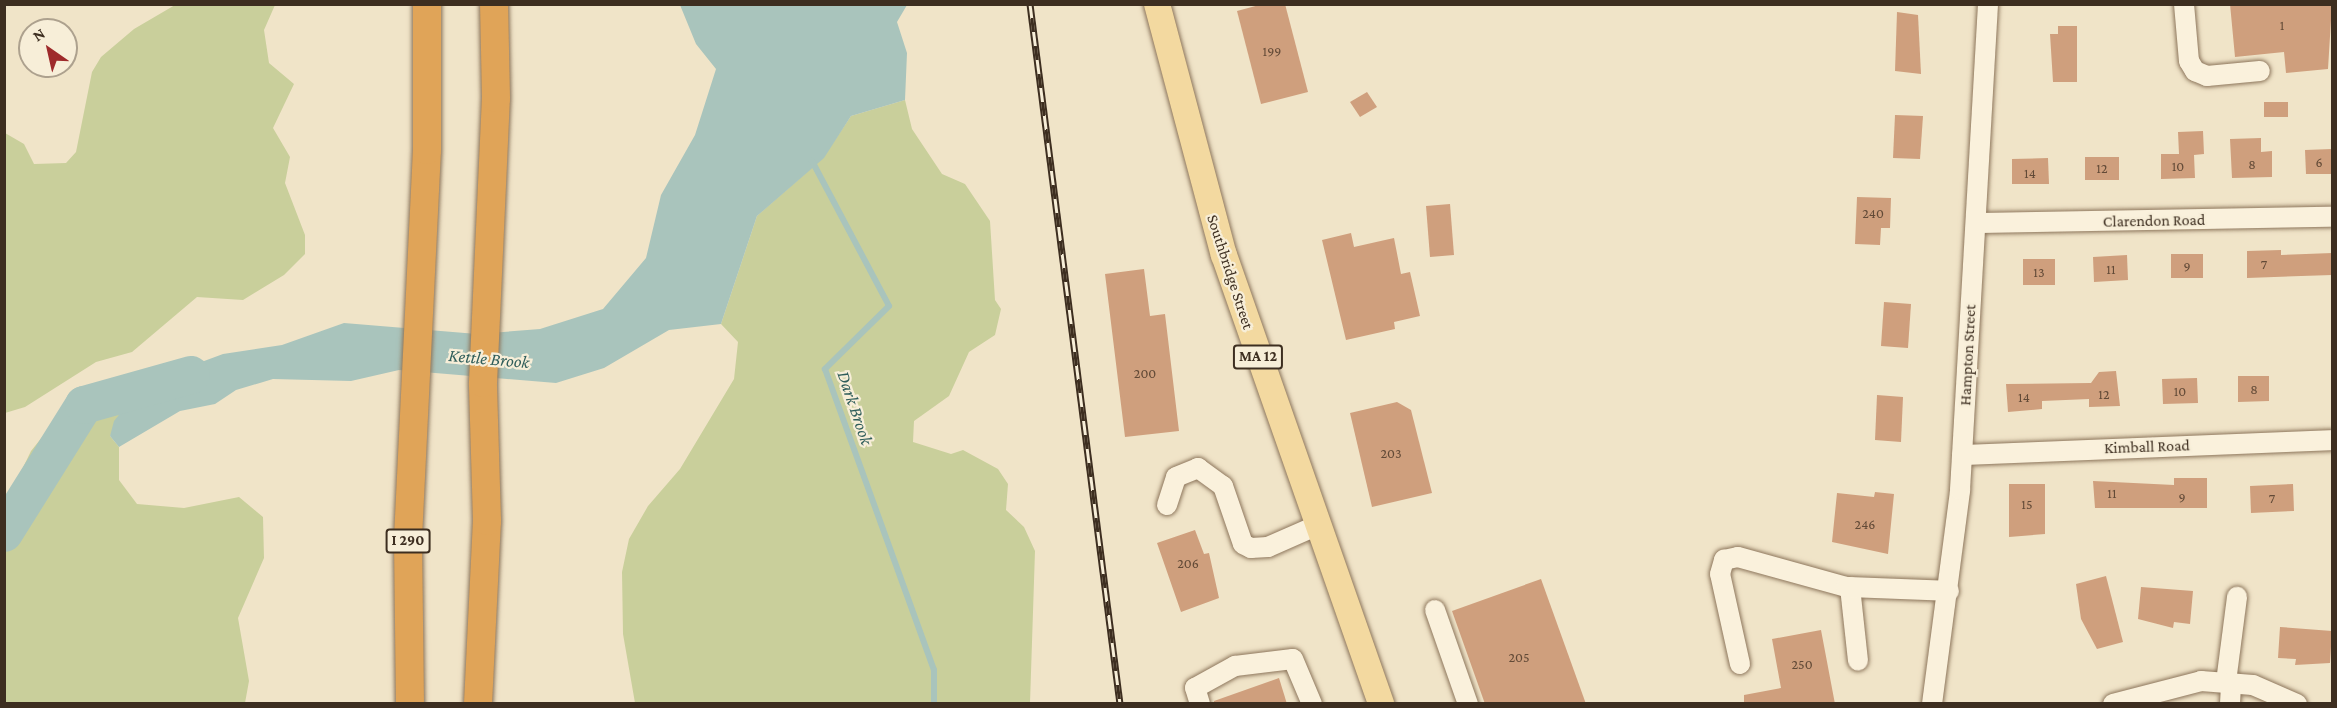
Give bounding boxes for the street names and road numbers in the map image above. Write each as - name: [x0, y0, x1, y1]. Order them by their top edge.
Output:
- street label: Clarendon Road: [2103, 211, 2205, 231]
- street label: Southbridge Street: [1202, 212, 1258, 332]
- street label: Hampton Street: [1956, 304, 1980, 406]
- road number: MA 12: [1232, 345, 1284, 369]
- street label: Kimball Road: [2104, 436, 2190, 458]
- road number: I 290: [386, 529, 430, 553]

